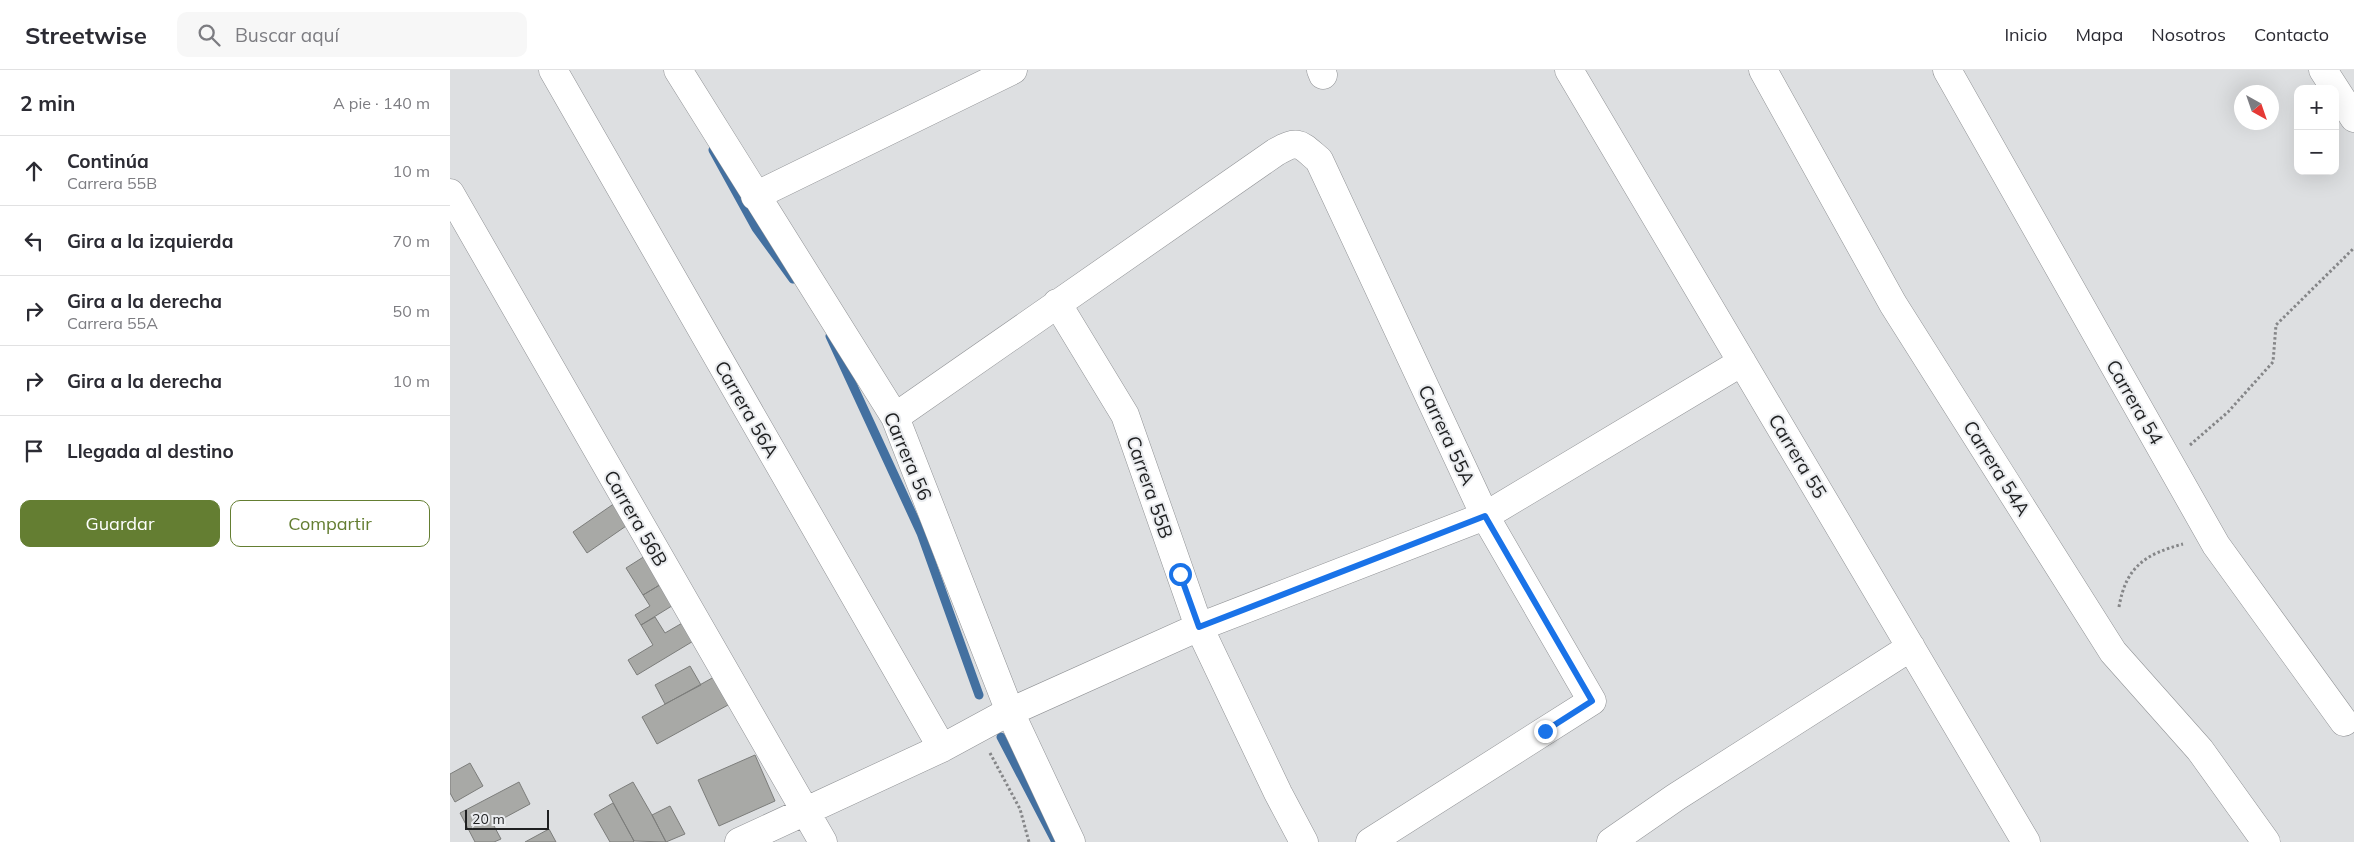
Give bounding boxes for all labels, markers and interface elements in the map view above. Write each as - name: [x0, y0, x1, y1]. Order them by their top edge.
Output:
- search box: [177, 12, 527, 57]
- text: Streetwise: [25, 20, 147, 50]
- icon: search: [195, 21, 223, 49]
- text: Buscar aquí: [235, 23, 339, 47]
- text: Inicio: [2004, 23, 2047, 46]
- text: Mapa: [2075, 23, 2123, 46]
- text: Nosotros: [2151, 23, 2226, 46]
- text: Contacto: [2254, 23, 2329, 46]
- north arrow: [2234, 85, 2279, 130]
- map controls: [2294, 85, 2339, 175]
- button: +: [2294, 85, 2339, 130]
- text: 2 min: [20, 90, 75, 116]
- text: A pie · 140 m: [333, 93, 430, 113]
- button: −: [2294, 130, 2339, 175]
- text: Continúa: [67, 149, 149, 173]
- icon: ahead: [20, 157, 48, 185]
- text: 10 m: [393, 161, 430, 181]
- text: Carrera 55B: [67, 173, 157, 193]
- icon: left: [20, 227, 48, 255]
- text: Gira a la izquierda: [67, 229, 233, 253]
- text: 70 m: [393, 231, 430, 251]
- text: Gira a la derecha: [67, 289, 222, 313]
- icon: right: [20, 297, 48, 325]
- text: 50 m: [393, 301, 430, 321]
- text: Carrera 55A: [67, 313, 158, 333]
- street label: Carrera 54: [2101, 355, 2169, 449]
- street label: Carrera 56A: [710, 356, 784, 462]
- icon: right: [20, 367, 48, 395]
- text: Gira a la derecha: [67, 369, 222, 393]
- text: 10 m: [393, 371, 430, 391]
- street label: Carrera 55A: [1413, 381, 1481, 489]
- street label: Carrera 56: [879, 408, 937, 504]
- street label: Carrera 55: [1763, 410, 1833, 502]
- street label: Carrera 54A: [1958, 416, 2036, 520]
- street label: Carrera 55B: [1121, 433, 1179, 541]
- icon: arrive: [20, 437, 48, 465]
- text: Llegada al destino: [67, 439, 234, 463]
- street label: Carrera 56B: [599, 466, 673, 570]
- button: Guardar: [20, 500, 220, 547]
- button: Compartir: [230, 500, 430, 547]
- route start: [1169, 563, 1192, 586]
- route end: [1534, 720, 1557, 743]
- scale bar: [465, 807, 549, 830]
- text: 20 m: [472, 810, 505, 828]

